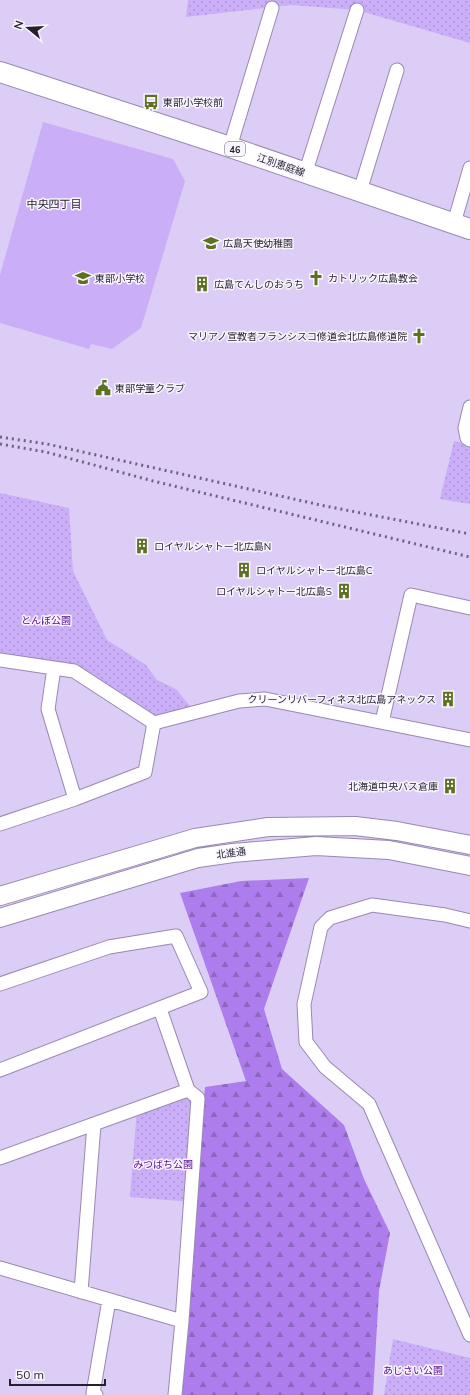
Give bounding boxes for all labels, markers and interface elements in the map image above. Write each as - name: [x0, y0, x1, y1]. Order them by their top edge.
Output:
- north arrow: [8, 8, 48, 48]
- text: N: [11, 19, 26, 31]
- bus stop icon: 東部小学校前: [142, 93, 160, 111]
- place label: 東部小学校前: [163, 96, 223, 109]
- road number: 46: [225, 142, 245, 156]
- street label: 江別恵庭線: [255, 151, 307, 179]
- district label: 中央四丁目: [27, 197, 82, 211]
- school or university icon: 広島天使幼稚園: [202, 234, 220, 252]
- place label: 広島天使幼稚園: [223, 237, 293, 250]
- school or university icon: 東部小学校: [74, 269, 92, 287]
- church icon: カトリック広島教会: [307, 269, 325, 287]
- place label: 東部小学校: [95, 272, 145, 285]
- place label: カトリック広島教会: [328, 272, 418, 285]
- building icon: 広島てんしのおうち: [193, 275, 211, 293]
- place label: 広島てんしのおうち: [214, 278, 304, 291]
- church icon: マリアノ宣教者フランシスコ修道会北広島修道院: [410, 327, 428, 345]
- place label: マリアノ宣教者フランシスコ修道会北広島修道院: [188, 330, 407, 343]
- public building icon: 東部学童クラブ: [94, 379, 112, 397]
- place label: 東部学童クラブ: [115, 382, 185, 395]
- building icon: ロイヤルシャトー北広島N: [133, 537, 151, 555]
- place label: ロイヤルシャトー北広島N: [154, 540, 271, 553]
- building icon: ロイヤルシャトー北広島C: [235, 561, 253, 579]
- place label: ロイヤルシャトー北広島C: [256, 564, 373, 577]
- building icon: ロイヤルシャトー北広島S: [335, 582, 353, 600]
- place label: ロイヤルシャトー北広島S: [216, 585, 332, 598]
- park label: とんぼ公園: [21, 614, 71, 627]
- building icon: クリーンリバーフィネス北広島アネックス: [439, 690, 457, 708]
- place label: クリーンリバーフィネス北広島アネックス: [248, 693, 436, 706]
- building icon: 北海道中央バス倉庫: [441, 777, 459, 795]
- place label: 北海道中央バス倉庫: [348, 780, 438, 793]
- street label: 北進通: [215, 844, 247, 862]
- park label: みつばち公園: [133, 1158, 193, 1171]
- scale bar: [10, 1361, 105, 1387]
- park label: あじさい公園: [383, 1364, 443, 1377]
- text: 50 m: [16, 1367, 44, 1382]

